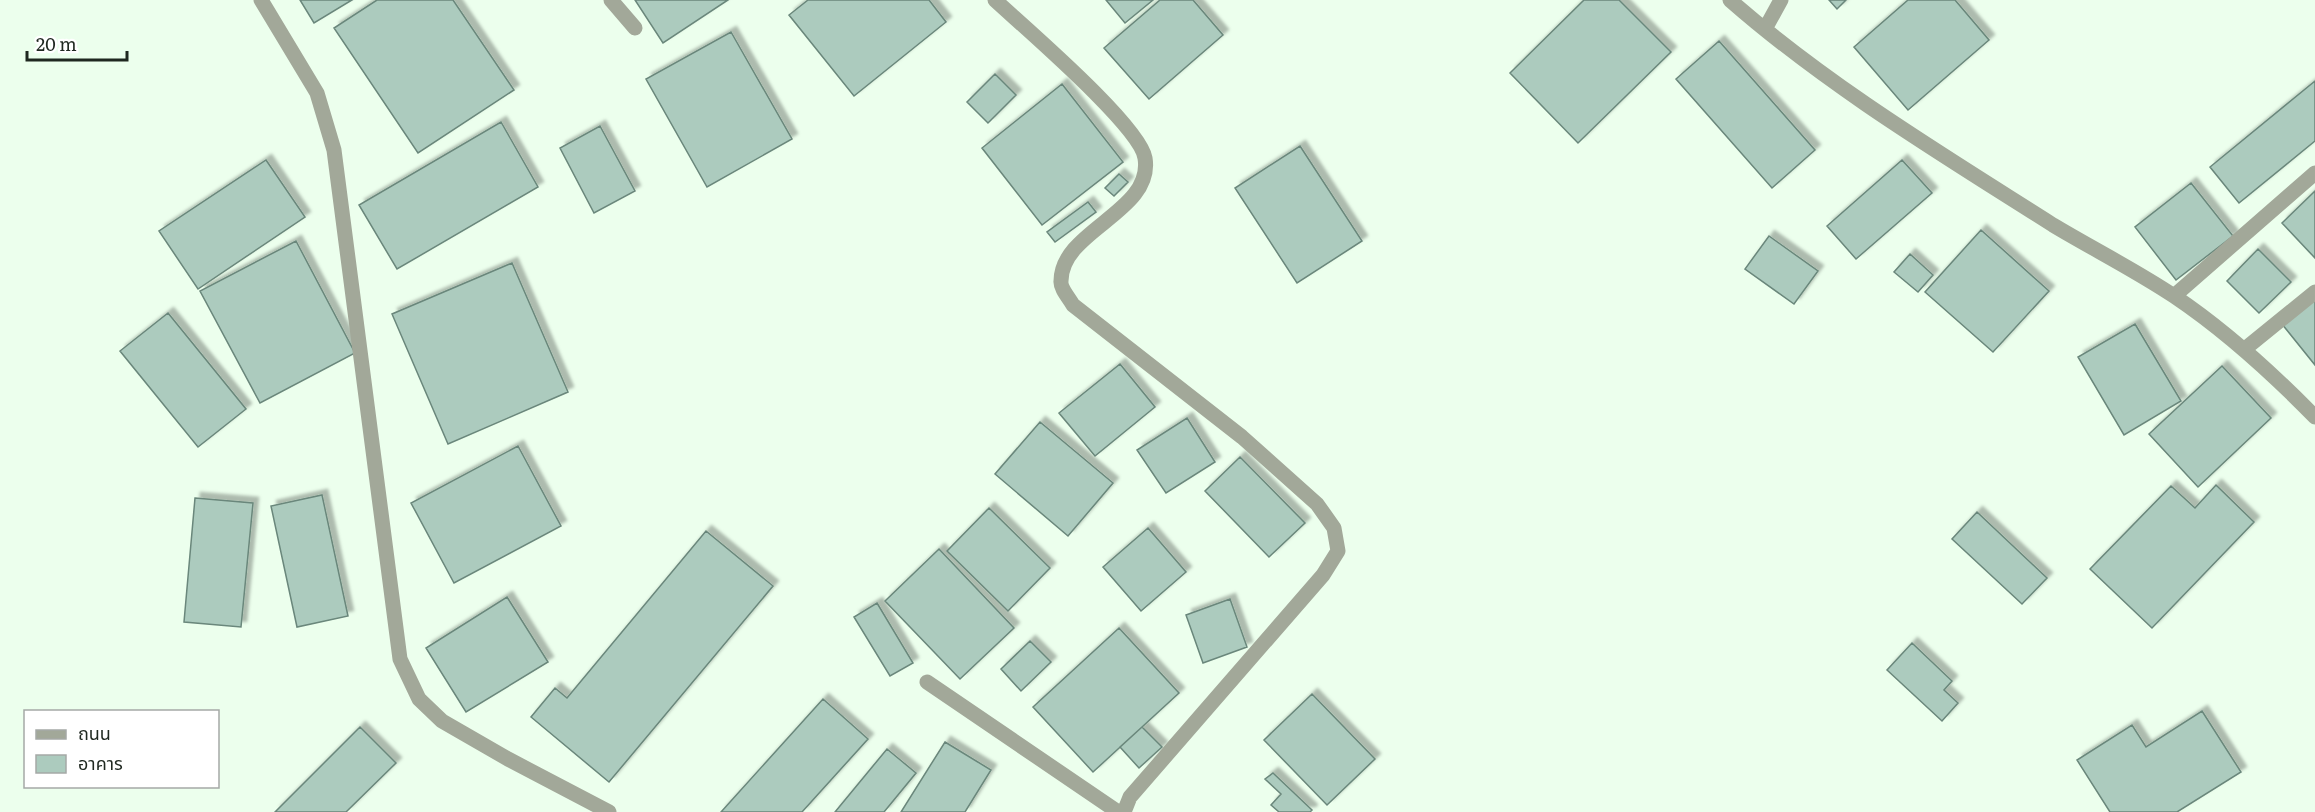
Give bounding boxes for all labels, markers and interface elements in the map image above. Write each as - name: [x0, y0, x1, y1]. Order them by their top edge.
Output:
- scale bar: [27, 24, 128, 62]
- text: 20 m: [36, 30, 77, 57]
- legend: [24, 710, 219, 788]
- text: ถนน: [78, 719, 111, 746]
- text: อาคาร: [78, 749, 123, 776]

